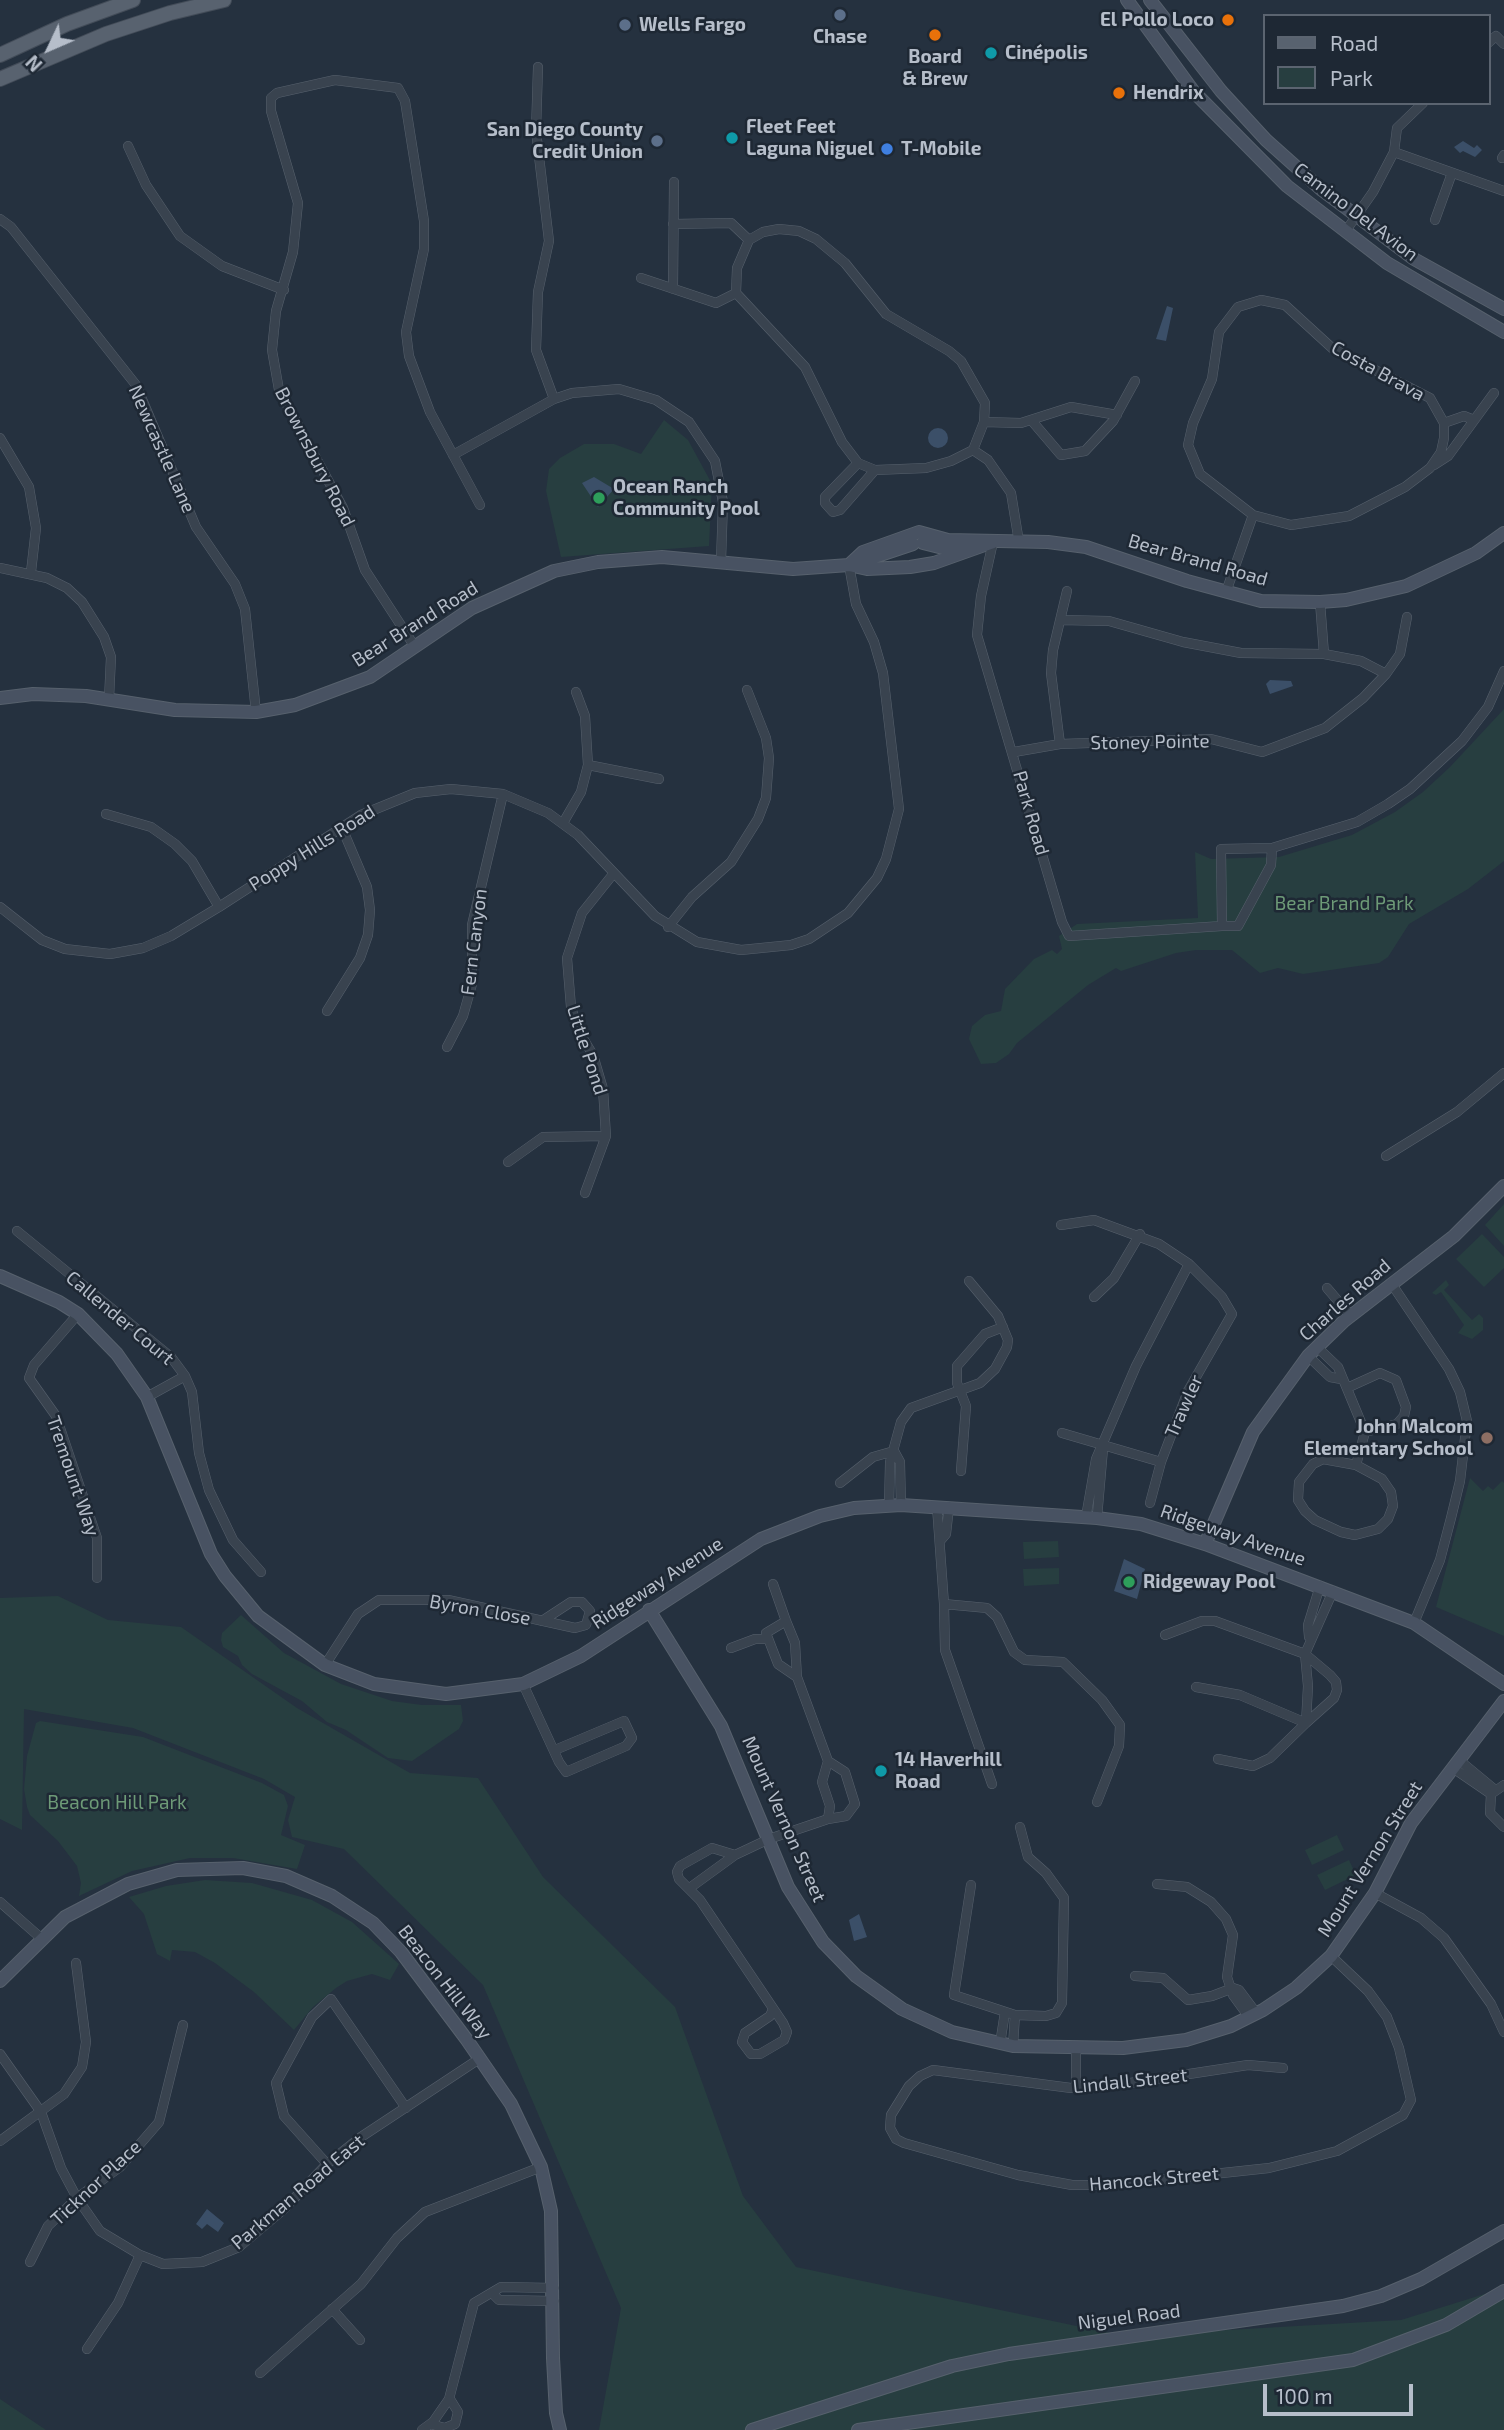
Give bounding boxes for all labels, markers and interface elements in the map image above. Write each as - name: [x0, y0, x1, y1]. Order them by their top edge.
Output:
- marker: Chase: [832, 7, 848, 23]
- place label: El Pollo Loco: [1100, 9, 1214, 31]
- marker: El Pollo Loco: [1220, 12, 1236, 28]
- north arrow: [14, 14, 84, 84]
- place label: Wells Fargo: [639, 14, 746, 36]
- legend: [1262, 14, 1490, 105]
- marker: Wells Fargo: [617, 17, 633, 33]
- place label: Chase: [813, 26, 867, 48]
- marker: Board & Brew: [927, 27, 943, 43]
- text: Road: [1330, 30, 1378, 55]
- place label: Cinépolis: [1005, 42, 1088, 64]
- marker: Cinépolis: [983, 45, 999, 61]
- place label: Board & Brew: [902, 46, 968, 90]
- text: N: [20, 51, 47, 77]
- text: Park: [1330, 65, 1373, 90]
- place label: Hendrix: [1133, 82, 1204, 104]
- marker: Hendrix: [1111, 85, 1127, 101]
- place label: Fleet Feet Laguna Niguel: [746, 116, 874, 160]
- place label: San Diego County Credit Union: [487, 119, 643, 163]
- marker: Fleet Feet Laguna Niguel: [724, 130, 740, 146]
- marker: San Diego County Credit Union: [649, 133, 665, 149]
- place label: T-Mobile: [901, 138, 981, 160]
- marker: T-Mobile: [879, 141, 895, 157]
- street label: Camino Del Avion: [1289, 158, 1423, 266]
- street label: Costa Brava: [1327, 336, 1429, 406]
- street label: Newcastle Lane: [124, 382, 200, 516]
- street label: Brownsbury Road: [270, 383, 360, 531]
- place label: Ocean Ranch Community Pool: [613, 476, 760, 520]
- marker: Ocean Ranch Community Pool: [591, 490, 607, 506]
- street label: Bear Brand Road: [1126, 529, 1270, 591]
- street label: Bear Brand Road: [348, 576, 482, 672]
- street label: Stoney Pointe: [1090, 730, 1210, 754]
- street label: Park Road: [1008, 768, 1054, 858]
- street label: Poppy Hills Road: [245, 800, 379, 896]
- street label: Fern Canyon: [456, 887, 492, 997]
- park label: Bear Brand Park: [1274, 893, 1414, 915]
- street label: Little Pond: [562, 1002, 612, 1098]
- street label: Charles Road: [1295, 1254, 1395, 1346]
- street label: Callender Court: [61, 1266, 179, 1370]
- street label: Trawler: [1160, 1371, 1208, 1441]
- street label: Tremount Way: [42, 1413, 104, 1539]
- place label: John Malcom Elementary School: [1304, 1416, 1473, 1460]
- marker: John Malcom Elementary School: [1479, 1430, 1495, 1446]
- street label: Ridgeway Avenue: [1157, 1499, 1309, 1571]
- street label: Ridgeway Avenue: [587, 1532, 727, 1634]
- place label: Ridgeway Pool: [1143, 1571, 1275, 1593]
- marker: Ridgeway Pool: [1121, 1574, 1137, 1590]
- street label: Byron Close: [428, 1590, 532, 1630]
- street label: Mount Vernon Street: [737, 1732, 831, 1906]
- place label: 14 Haverhill Road: [895, 1749, 1002, 1793]
- marker: 14 Haverhill Road: [873, 1763, 889, 1779]
- street label: Mount Vernon Street: [1313, 1777, 1427, 1941]
- park label: Beacon Hill Park: [47, 1792, 187, 1814]
- street label: Beacon Hill Way: [393, 1920, 497, 2044]
- street label: Lindall Street: [1072, 2064, 1188, 2098]
- street label: Parkman Road East: [227, 2130, 369, 2254]
- street label: Ticknor Place: [46, 2135, 146, 2231]
- street label: Hancock Street: [1088, 2162, 1220, 2196]
- street label: Niguel Road: [1076, 2299, 1182, 2335]
- scale bar: [1266, 2370, 1416, 2414]
- text: 100 m: [1276, 2383, 1333, 2408]

